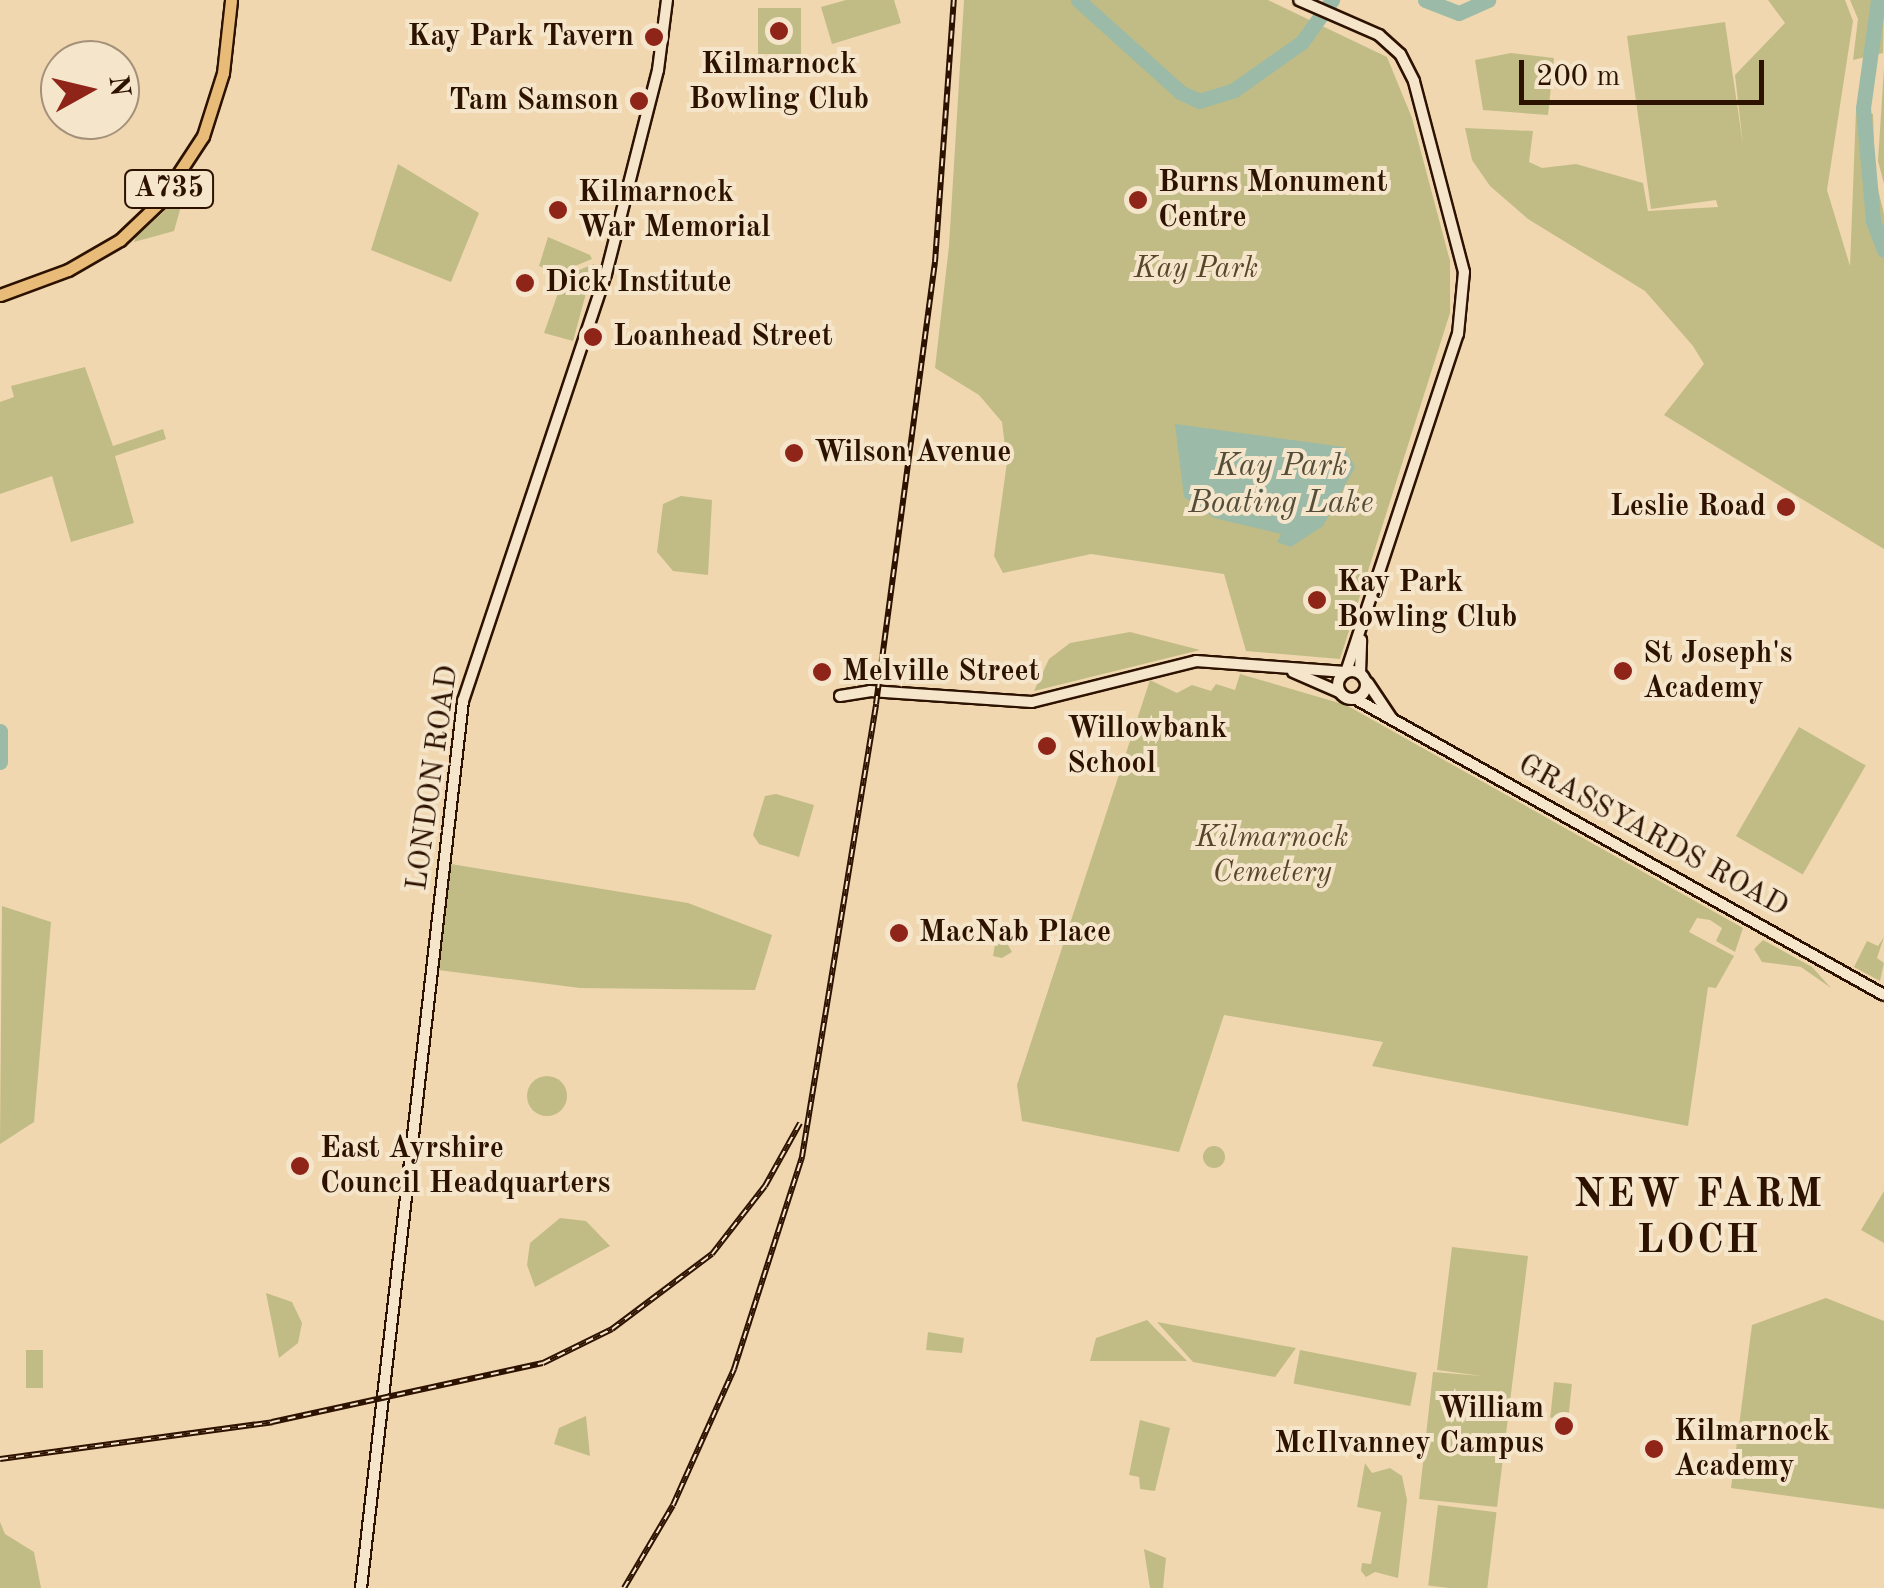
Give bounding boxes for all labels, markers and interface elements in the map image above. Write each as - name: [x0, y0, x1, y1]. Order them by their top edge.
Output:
- place label: Kay Park Tavern: [407, 19, 634, 55]
- marker: Kilmarnock Bowling Club: [768, 20, 790, 42]
- marker: Kay Park Tavern: [643, 26, 665, 48]
- north arrow: [40, 40, 140, 140]
- scale bar: [1524, 40, 1769, 102]
- place label: Kilmarnock Bowling Club: [689, 47, 869, 118]
- text: 200 m: [1536, 62, 1620, 92]
- text: N: [102, 74, 133, 99]
- place label: Tam Samson: [449, 83, 619, 119]
- marker: Tam Samson: [628, 90, 650, 112]
- place label: Burns Monument Centre: [1158, 165, 1388, 236]
- road number: A735: [124, 166, 214, 212]
- place label: Kilmarnock War Memorial: [578, 175, 770, 246]
- marker: Burns Monument Centre: [1127, 189, 1149, 211]
- marker: Kilmarnock War Memorial: [547, 199, 569, 221]
- park label: Kay Park: [1134, 251, 1258, 287]
- place label: Dick Institute: [545, 265, 732, 301]
- marker: Dick Institute: [514, 272, 536, 294]
- place label: Loanhead Street: [613, 319, 833, 355]
- marker: Loanhead Street: [582, 326, 604, 348]
- place label: Wilson Avenue: [814, 435, 1011, 471]
- marker: Wilson Avenue: [783, 442, 805, 464]
- water label: Kay Park Boating Lake: [1188, 449, 1374, 524]
- place label: Leslie Road: [1610, 489, 1766, 525]
- marker: Leslie Road: [1775, 496, 1797, 518]
- place label: Kay Park Bowling Club: [1337, 565, 1517, 636]
- marker: Kay Park Bowling Club: [1306, 589, 1328, 611]
- place label: St Joseph's Academy: [1643, 636, 1793, 706]
- place label: Melville Street: [842, 654, 1040, 690]
- marker: St Joseph's Academy: [1612, 660, 1634, 682]
- marker: Melville Street: [811, 661, 833, 683]
- street label: LONDON ROAD: [399, 663, 467, 893]
- place label: Willowbank School: [1067, 711, 1227, 782]
- marker: Willowbank School: [1036, 735, 1058, 757]
- street label: GRASSYARDS ROAD: [1512, 747, 1794, 925]
- park label: Kilmarnock Cemetery: [1196, 820, 1348, 890]
- place label: MacNab Place: [919, 915, 1111, 951]
- marker: MacNab Place: [888, 922, 910, 944]
- place label: East Ayrshire Council Headquarters: [320, 1131, 610, 1202]
- marker: East Ayrshire Council Headquarters: [289, 1155, 311, 1177]
- district label: NEW FARM LOCH: [1574, 1172, 1824, 1266]
- place label: William McIlvanney Campus: [1275, 1391, 1544, 1462]
- place label: Kilmarnock Academy: [1674, 1414, 1830, 1484]
- marker: William McIlvanney Campus: [1553, 1415, 1575, 1437]
- marker: Kilmarnock Academy: [1643, 1438, 1665, 1460]

